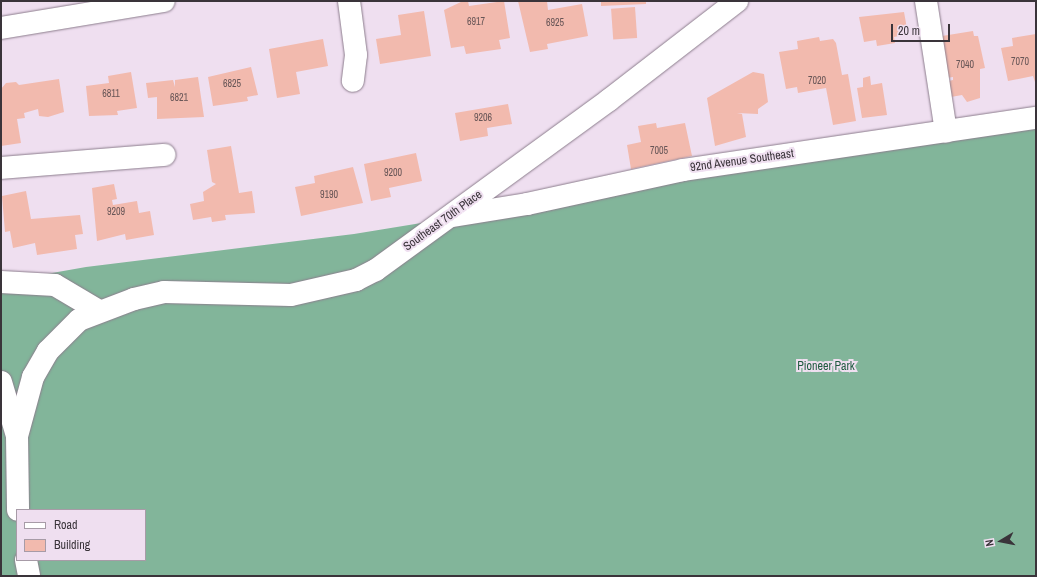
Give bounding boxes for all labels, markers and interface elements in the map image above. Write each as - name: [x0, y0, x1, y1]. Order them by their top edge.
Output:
- house number: 6917: [467, 16, 485, 28]
- scale bar: [893, 16, 952, 42]
- house number: 6925: [546, 17, 564, 29]
- text: 20 m: [898, 23, 920, 39]
- house number: 7070: [1011, 56, 1029, 68]
- house number: 7040: [956, 59, 974, 71]
- house number: 7020: [808, 75, 826, 87]
- house number: 6825: [223, 78, 241, 90]
- house number: 6811: [102, 88, 120, 100]
- house number: 6821: [170, 92, 188, 104]
- house number: 9206: [474, 112, 492, 124]
- house number: 7005: [650, 145, 668, 157]
- street label: 92nd Avenue Southeast: [689, 147, 795, 175]
- house number: 9200: [384, 167, 402, 179]
- street label: Southeast 70th Place: [401, 188, 485, 254]
- house number: 9190: [320, 189, 338, 201]
- house number: 9209: [107, 206, 125, 218]
- park label: Pioneer Park: [797, 360, 855, 374]
- legend: [16, 509, 146, 561]
- text: Road: [54, 517, 78, 533]
- north arrow: [981, 521, 1021, 561]
- text: Building: [54, 537, 90, 553]
- text: N: [982, 539, 997, 548]

